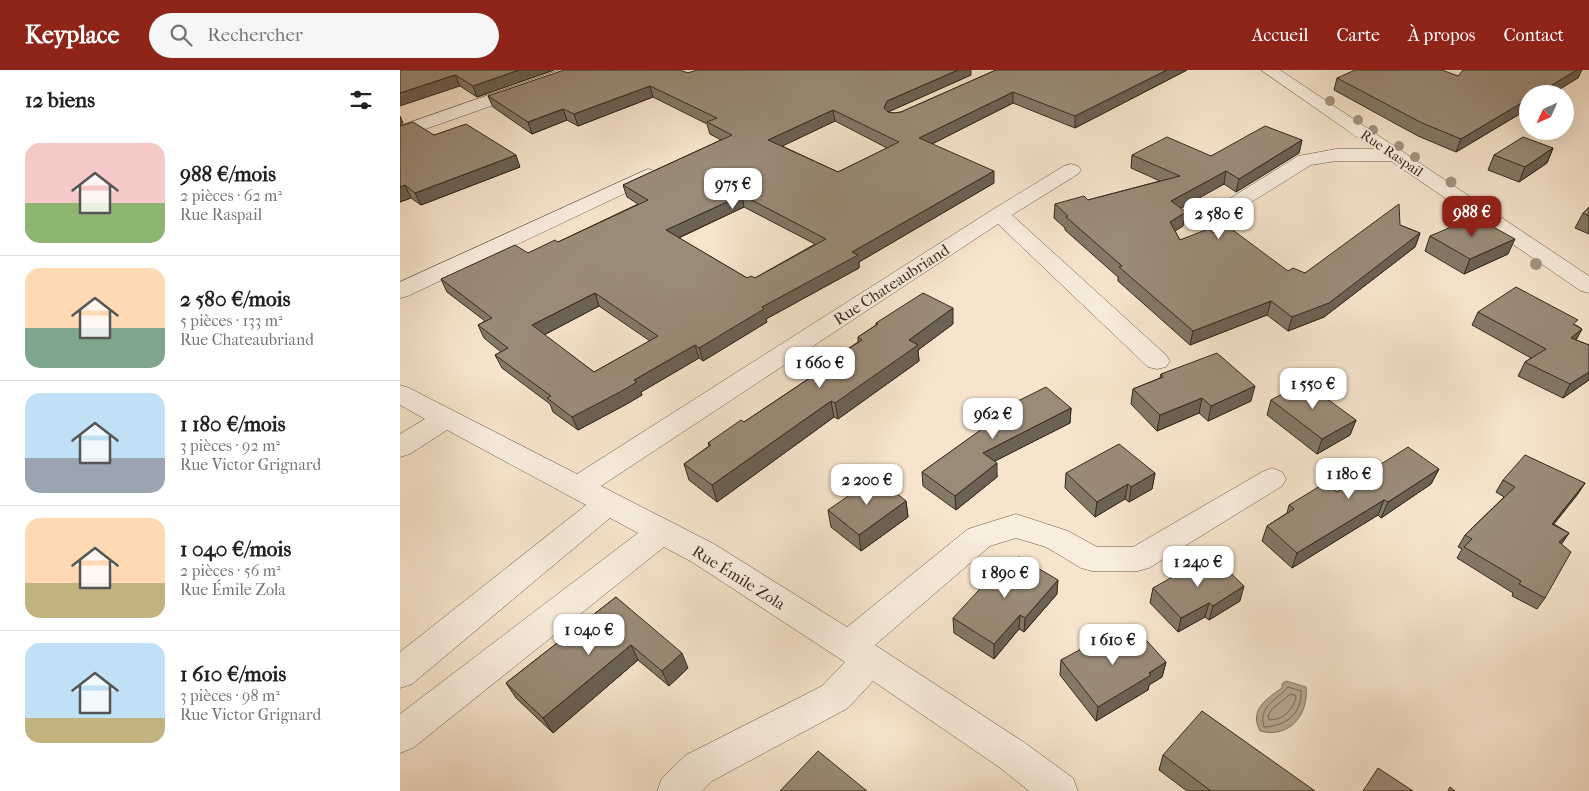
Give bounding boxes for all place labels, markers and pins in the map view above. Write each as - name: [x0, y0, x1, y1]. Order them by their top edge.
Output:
- pin: 975 €: [698, 168, 768, 210]
- pin: 988 €: [1437, 196, 1507, 238]
- pin: 2 580 €: [1173, 198, 1265, 240]
- pin: 1 660 €: [774, 346, 866, 389]
- pin: 1 550 €: [1267, 368, 1359, 410]
- pin: 962 €: [958, 398, 1028, 440]
- pin: 1 180 €: [1303, 458, 1395, 500]
- pin: 2 200 €: [821, 464, 913, 506]
- pin: 1 240 €: [1152, 546, 1244, 588]
- pin: 1 890 €: [959, 556, 1051, 599]
- pin: 1 040 €: [543, 614, 635, 656]
- pin: 1 610 €: [1067, 624, 1159, 666]

